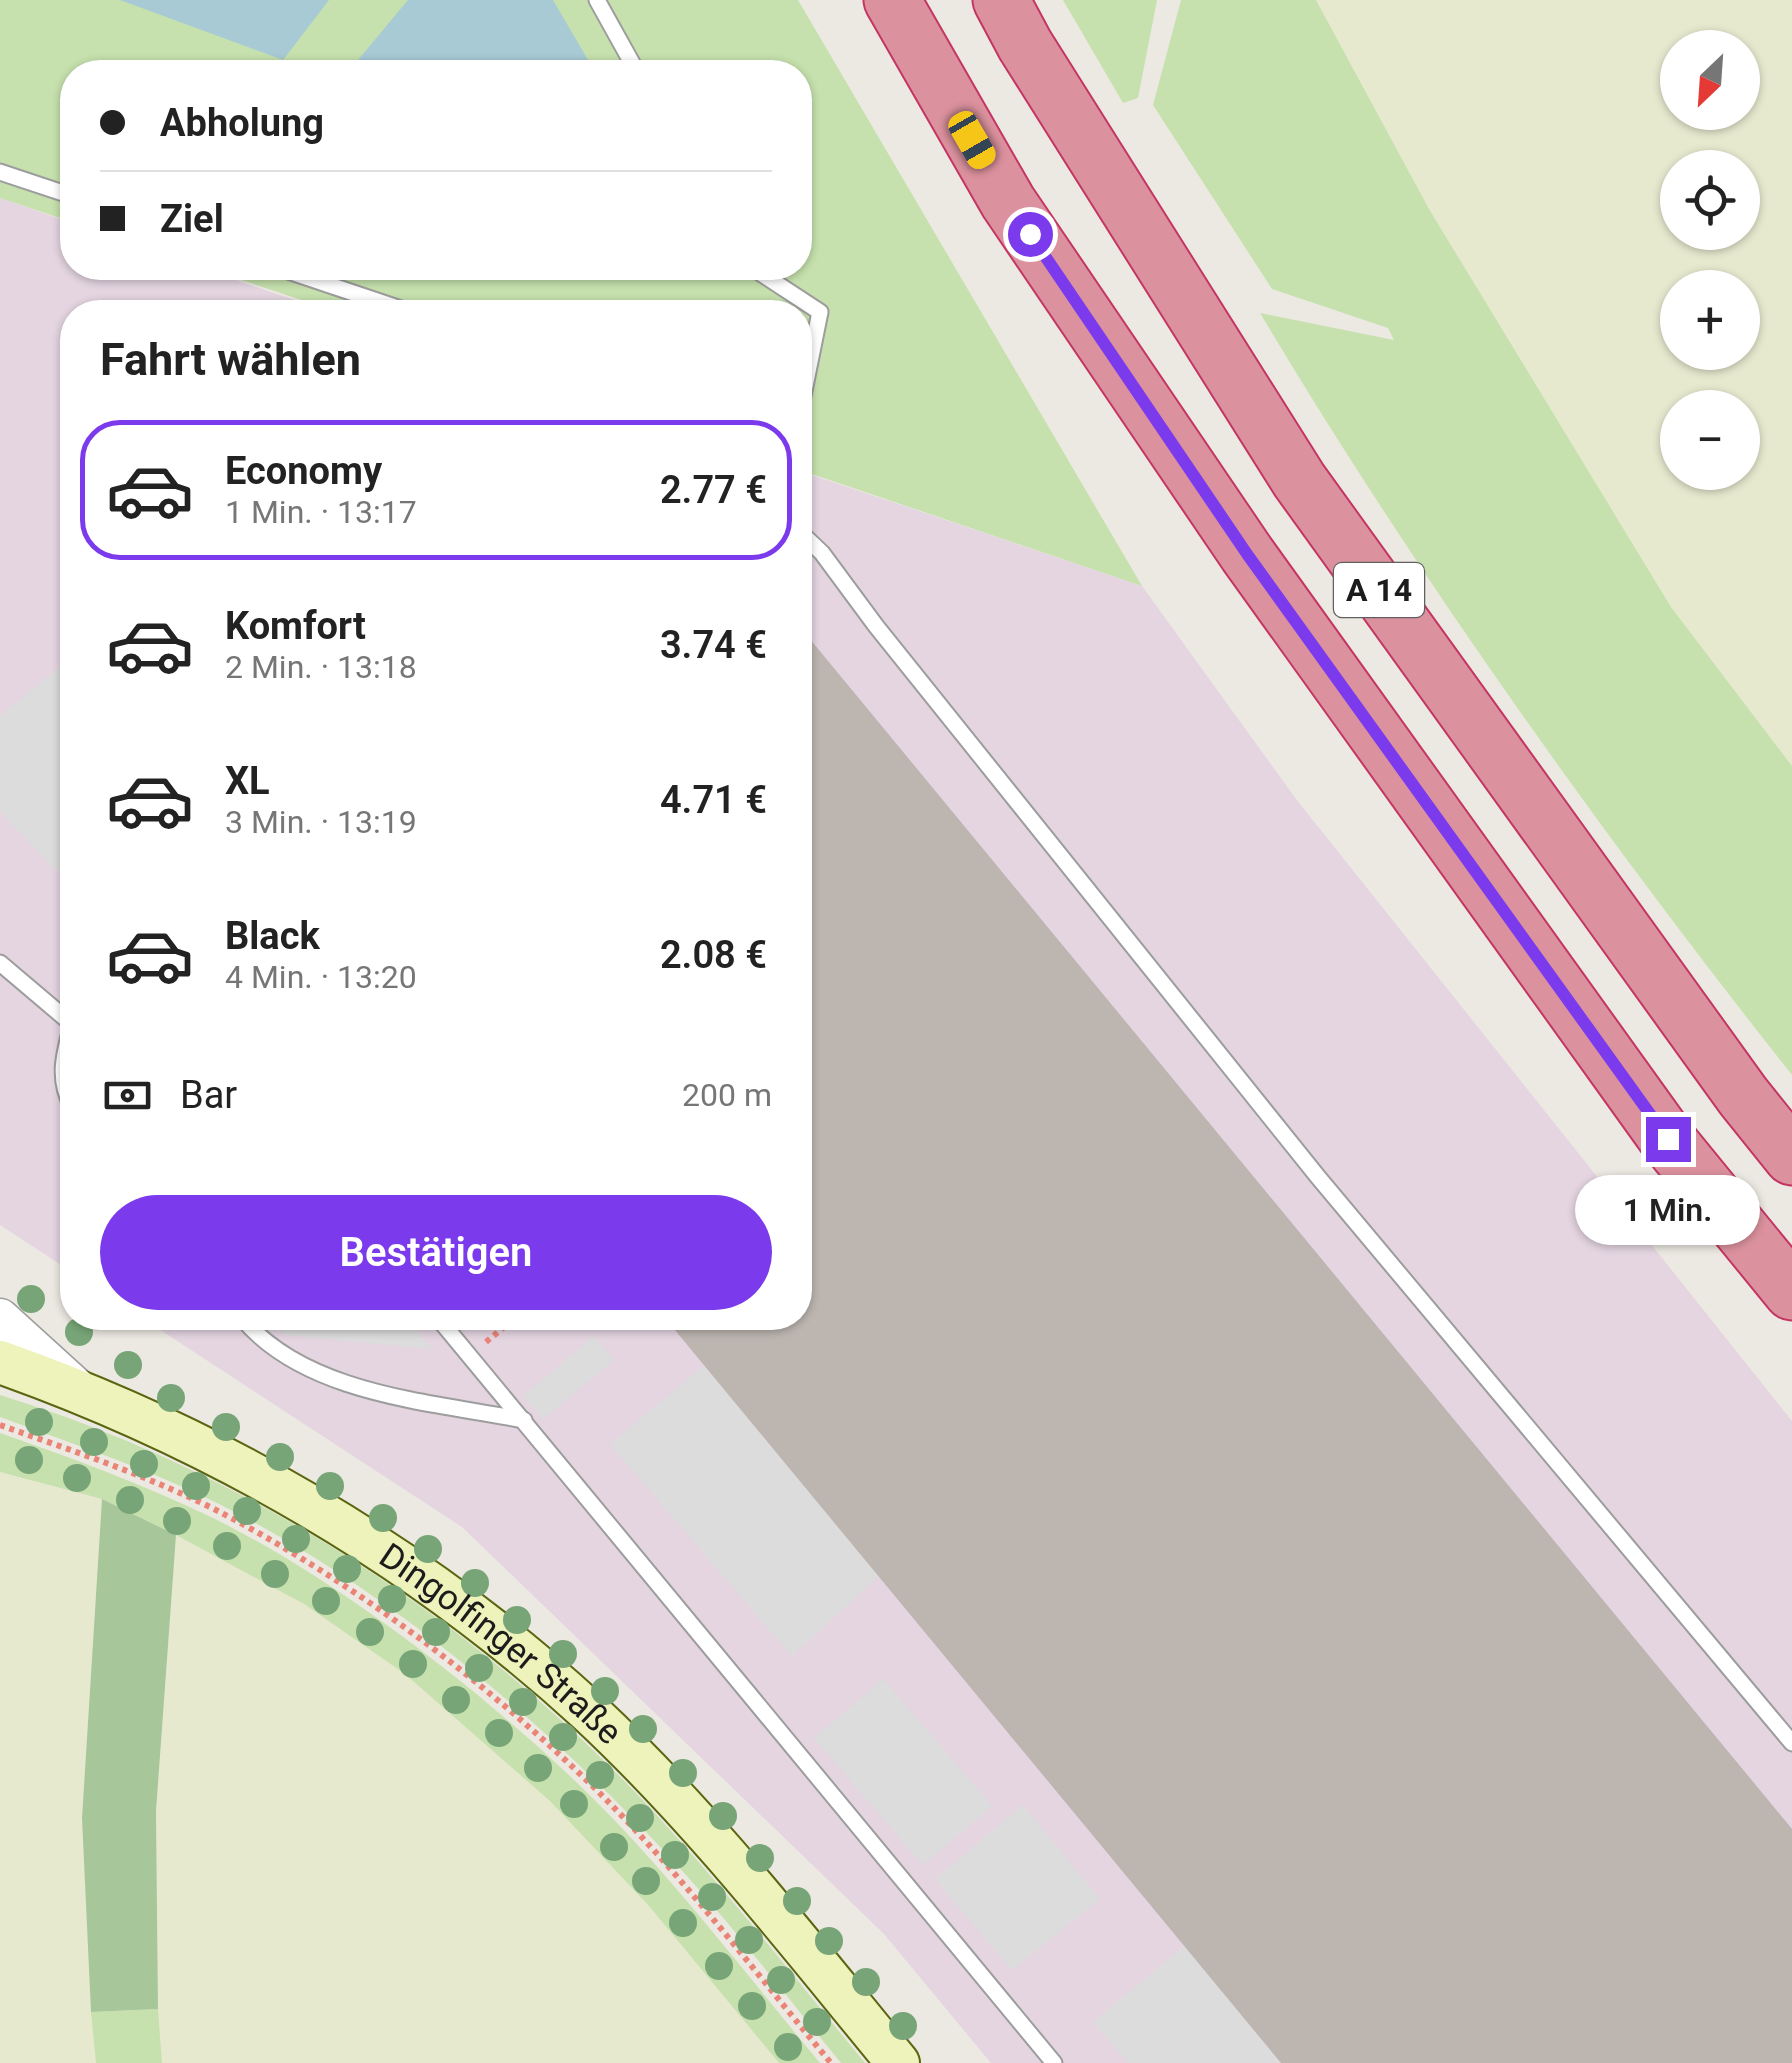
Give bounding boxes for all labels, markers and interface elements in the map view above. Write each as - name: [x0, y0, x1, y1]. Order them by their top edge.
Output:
- north arrow: [1660, 30, 1760, 130]
- map controls: [1660, 30, 1760, 490]
- text: Abholung: [160, 101, 324, 145]
- car: [944, 107, 1000, 173]
- button: locate: [1660, 150, 1760, 250]
- text: Ziel: [160, 197, 224, 241]
- route start: [1008, 212, 1053, 257]
- button: +: [1660, 270, 1760, 370]
- text: Fahrt wählen: [100, 333, 361, 386]
- button: −: [1660, 390, 1760, 490]
- icon: car: [105, 445, 195, 535]
- text: Economy: [225, 449, 382, 493]
- text: 2.77 €: [660, 468, 767, 512]
- text: 1 Min. · 13:17: [225, 493, 417, 531]
- road number: A 14: [1334, 563, 1424, 617]
- icon: car: [105, 600, 195, 690]
- text: Komfort: [225, 604, 366, 648]
- text: 3.74 €: [660, 623, 767, 667]
- text: 2 Min. · 13:18: [225, 648, 417, 686]
- icon: car: [105, 755, 195, 845]
- text: XL: [225, 759, 270, 803]
- text: 4.71 €: [660, 778, 767, 822]
- text: 3 Min. · 13:19: [225, 803, 417, 841]
- icon: car: [105, 910, 195, 1000]
- text: Black: [225, 914, 320, 958]
- text: 2.08 €: [660, 933, 767, 977]
- text: 4 Min. · 13:20: [225, 958, 417, 996]
- icon: cash: [100, 1068, 155, 1123]
- text: Bar: [180, 1073, 237, 1117]
- text: 200 m: [682, 1076, 772, 1114]
- route end: [1646, 1117, 1691, 1162]
- callout: 1 Min.: [1576, 1174, 1760, 1244]
- text: 1 Min.: [1623, 1191, 1712, 1229]
- button: Bestätigen: [100, 1195, 772, 1310]
- street label: Dingolfinger Straße: [372, 1535, 630, 1753]

